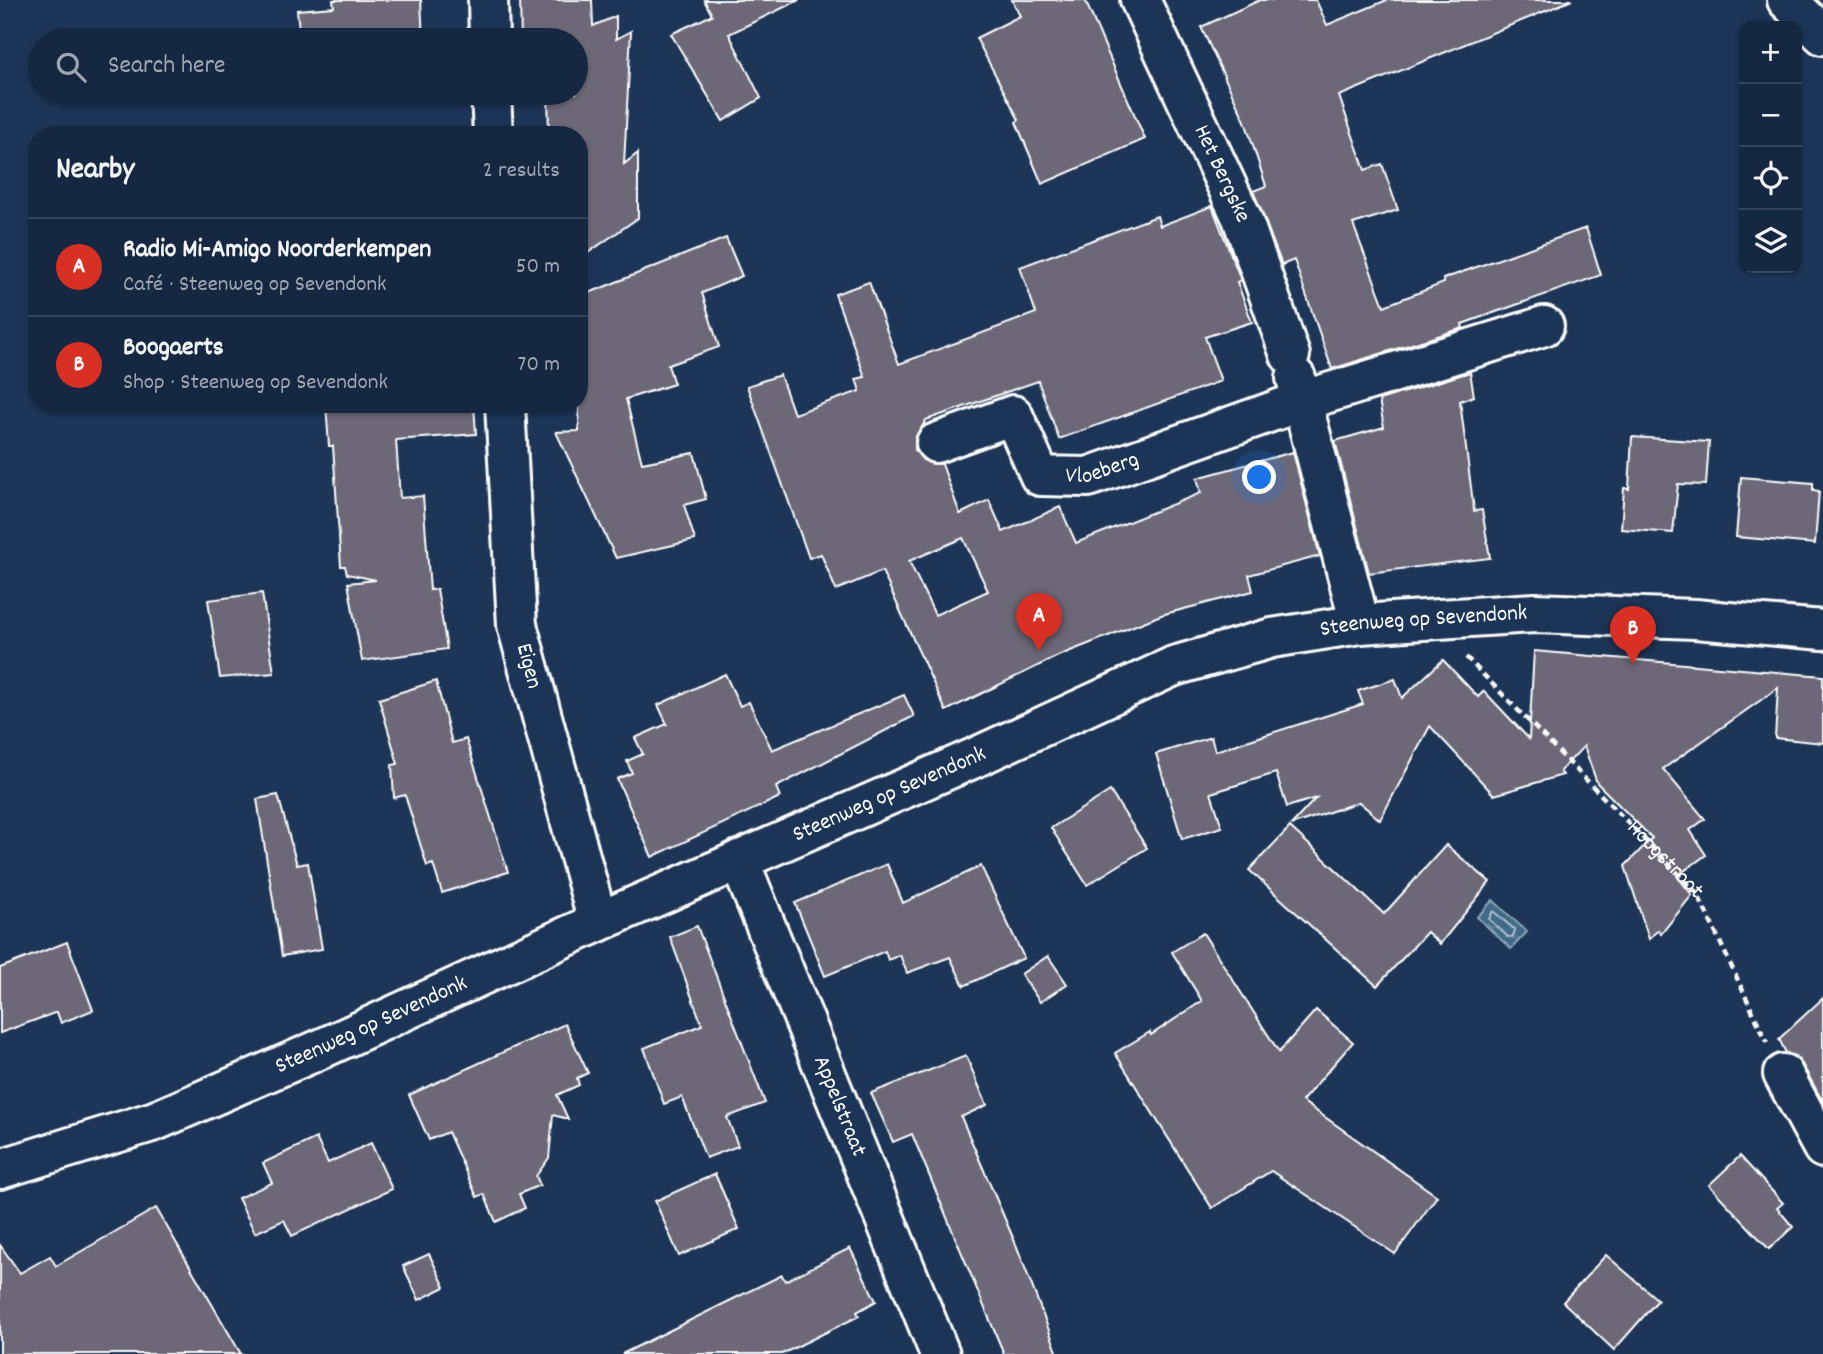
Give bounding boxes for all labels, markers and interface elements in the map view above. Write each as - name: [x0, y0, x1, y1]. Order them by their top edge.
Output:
- map controls: [1739, 21, 1802, 273]
- button: +: [1739, 21, 1802, 84]
- search box: [28, 28, 588, 105]
- icon: search: [52, 48, 90, 86]
- text: Search here: [108, 48, 226, 85]
- button: −: [1739, 84, 1802, 147]
- street label: Het Bergske: [1184, 120, 1258, 228]
- button: locate: [1739, 147, 1802, 210]
- text: Nearby: [56, 150, 134, 193]
- text: 2 results: [483, 155, 560, 188]
- button: layers: [1739, 210, 1802, 273]
- text: Radio Mi-Amigo Noorderkempen: [123, 232, 431, 269]
- text: A: [73, 251, 85, 284]
- text: 50 m: [516, 251, 560, 284]
- text: Café · Steenweg op Sevendonk: [123, 269, 387, 302]
- text: Boogaerts: [123, 330, 224, 367]
- text: B: [74, 349, 84, 382]
- text: 70 m: [518, 349, 560, 382]
- text: Shop · Steenweg op Sevendonk: [123, 367, 388, 400]
- street label: Vloeberg: [1065, 444, 1144, 494]
- your location: [1242, 460, 1276, 494]
- pin: A: [1016, 593, 1062, 651]
- street label: Steenweg op Sevendonk: [1318, 597, 1528, 647]
- pin: B: [1610, 606, 1656, 664]
- street label: Eigen: [506, 640, 550, 692]
- street label: Steenweg op Sevendonk: [788, 738, 992, 851]
- street label: Hoogstraat: [1618, 813, 1711, 907]
- street label: Steenweg op Sevendonk: [270, 967, 473, 1083]
- street label: Appelstraat: [804, 1051, 875, 1162]

